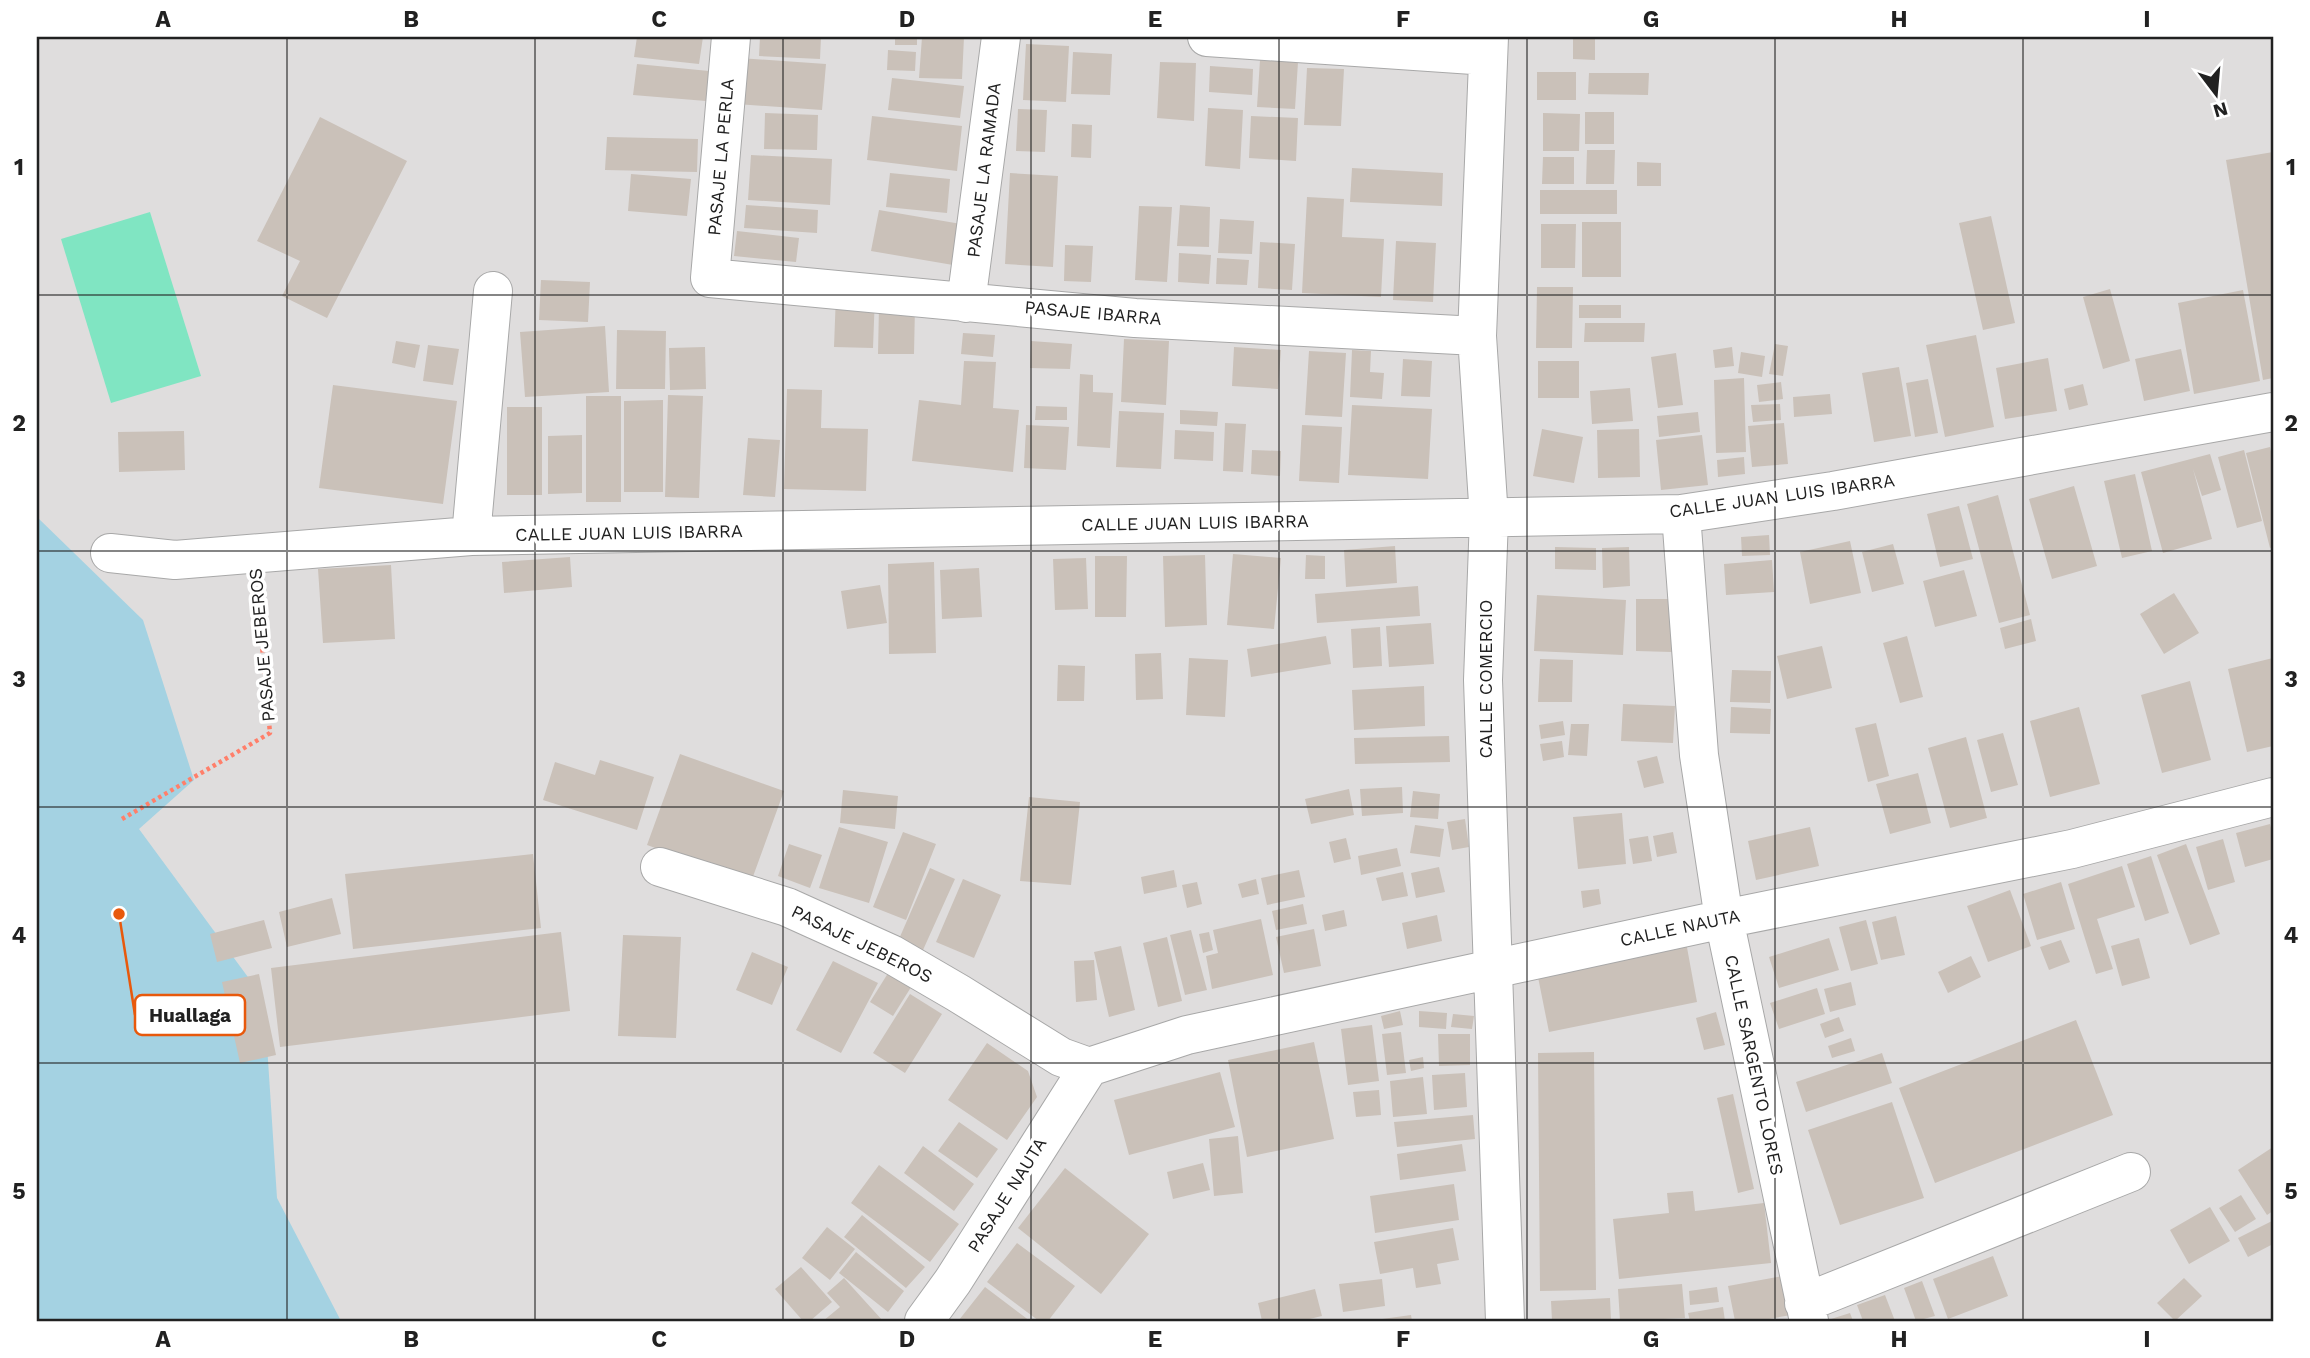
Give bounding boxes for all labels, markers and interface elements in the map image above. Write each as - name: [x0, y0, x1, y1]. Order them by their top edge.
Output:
- text: A: [155, 6, 171, 33]
- text: B: [403, 6, 419, 33]
- text: C: [651, 6, 667, 33]
- text: D: [899, 6, 915, 33]
- text: E: [1148, 6, 1162, 33]
- text: F: [1396, 6, 1410, 33]
- text: G: [1643, 6, 1659, 33]
- text: H: [1890, 6, 1908, 33]
- text: I: [2143, 6, 2151, 33]
- north arrow: [2180, 60, 2250, 130]
- street label: PASAJE LA PERLA: [703, 77, 738, 237]
- street label: PASAJE LA RAMADA: [962, 81, 1005, 259]
- text: N: [2211, 97, 2230, 123]
- text: 1: [14, 154, 24, 181]
- text: 1: [2286, 154, 2296, 181]
- street label: PASAJE IBARRA: [1024, 296, 1163, 329]
- text: 2: [12, 410, 26, 437]
- text: 2: [2284, 410, 2298, 437]
- street label: CALLE JUAN LUIS IBARRA: [1668, 469, 1896, 522]
- street label: CALLE JUAN LUIS IBARRA: [1081, 510, 1309, 535]
- street label: CALLE JUAN LUIS IBARRA: [515, 520, 743, 545]
- street label: PASAJE JEBEROS: [244, 567, 279, 723]
- street label: CALLE COMERCIO: [1475, 599, 1496, 759]
- text: 3: [12, 666, 26, 693]
- text: 3: [2284, 666, 2298, 693]
- street label: PASAJE JEBEROS: [788, 900, 936, 987]
- street label: CALLE NAUTA: [1618, 905, 1742, 950]
- text: 4: [12, 922, 27, 949]
- text: 4: [2284, 922, 2299, 949]
- street label: CALLE SARGENTO LORES: [1721, 953, 1788, 1177]
- callout: Huallaga: [135, 995, 245, 1035]
- text: Huallaga: [149, 1004, 231, 1027]
- street label: PASAJE NAUTA: [963, 1133, 1050, 1256]
- text: 5: [12, 1178, 26, 1205]
- text: 5: [2284, 1178, 2298, 1205]
- text: A: [155, 1326, 171, 1353]
- text: B: [403, 1326, 419, 1353]
- text: C: [651, 1326, 667, 1353]
- text: D: [899, 1326, 915, 1353]
- text: E: [1148, 1326, 1162, 1353]
- text: F: [1396, 1326, 1410, 1353]
- text: G: [1643, 1326, 1659, 1353]
- text: H: [1890, 1326, 1908, 1353]
- text: I: [2143, 1326, 2151, 1353]

